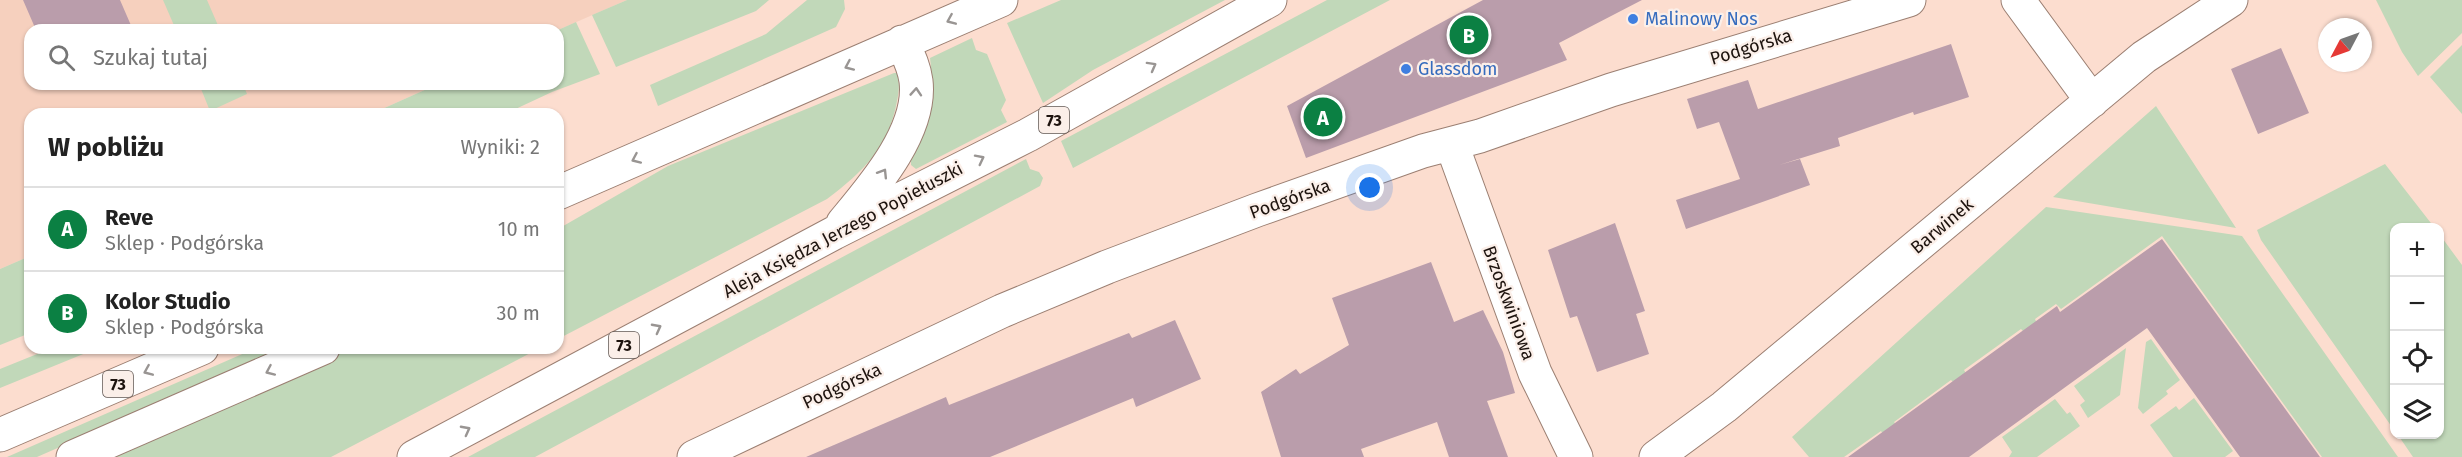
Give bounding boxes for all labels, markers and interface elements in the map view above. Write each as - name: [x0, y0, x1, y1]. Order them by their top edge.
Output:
- place label: Malinowy Nos: [1645, 8, 1758, 30]
- pin: B: [1450, 12, 1488, 57]
- marker: Malinowy Nos: [1626, 12, 1640, 26]
- one-way arrow: [946, 13, 957, 25]
- north arrow: [2318, 18, 2372, 72]
- search box: [24, 24, 564, 90]
- street label: Podgórska: [1707, 24, 1795, 70]
- icon: search: [45, 41, 78, 74]
- text: Szukaj tutaj: [93, 44, 208, 71]
- one-way arrow: [844, 58, 855, 70]
- place label: Glassdom: [1418, 58, 1498, 80]
- one-way arrow: [1145, 62, 1156, 73]
- marker: Glassdom: [1399, 62, 1413, 76]
- one-way arrow: [909, 87, 922, 96]
- pin: A: [1304, 94, 1342, 140]
- road number: 73: [1039, 107, 1069, 133]
- text: W pobliżu: [48, 132, 164, 163]
- text: Wyniki: 2: [460, 135, 540, 159]
- one-way arrow: [632, 152, 643, 164]
- one-way arrow: [974, 155, 984, 166]
- street label: Aleja Księdza Jerzego Popiełuszki: [719, 157, 967, 303]
- one-way arrow: [875, 169, 887, 179]
- your location: [1355, 173, 1384, 202]
- street label: Podgórska: [1246, 174, 1334, 224]
- street label: Barwinek: [1906, 193, 1978, 259]
- text: Reve: [105, 204, 153, 231]
- text: A: [62, 217, 73, 241]
- text: 10 m: [498, 217, 540, 241]
- map controls: [2390, 223, 2444, 439]
- button: +: [2390, 223, 2444, 277]
- text: Sklep · Podgórska: [105, 231, 264, 255]
- street label: Brzoskwiniowa: [1478, 243, 1540, 363]
- button: −: [2390, 277, 2444, 331]
- text: Kolor Studio: [105, 288, 231, 315]
- text: B: [61, 301, 74, 325]
- text: 30 m: [496, 301, 540, 325]
- text: Sklep · Podgórska: [105, 315, 264, 339]
- one-way arrow: [650, 324, 661, 335]
- button: locate: [2390, 331, 2444, 385]
- road number: 73: [609, 332, 639, 358]
- street label: Podgórska: [799, 358, 885, 414]
- one-way arrow: [143, 364, 154, 376]
- one-way arrow: [265, 364, 276, 376]
- road number: 73: [103, 371, 133, 397]
- button: layers: [2390, 385, 2444, 439]
- one-way arrow: [460, 425, 471, 437]

